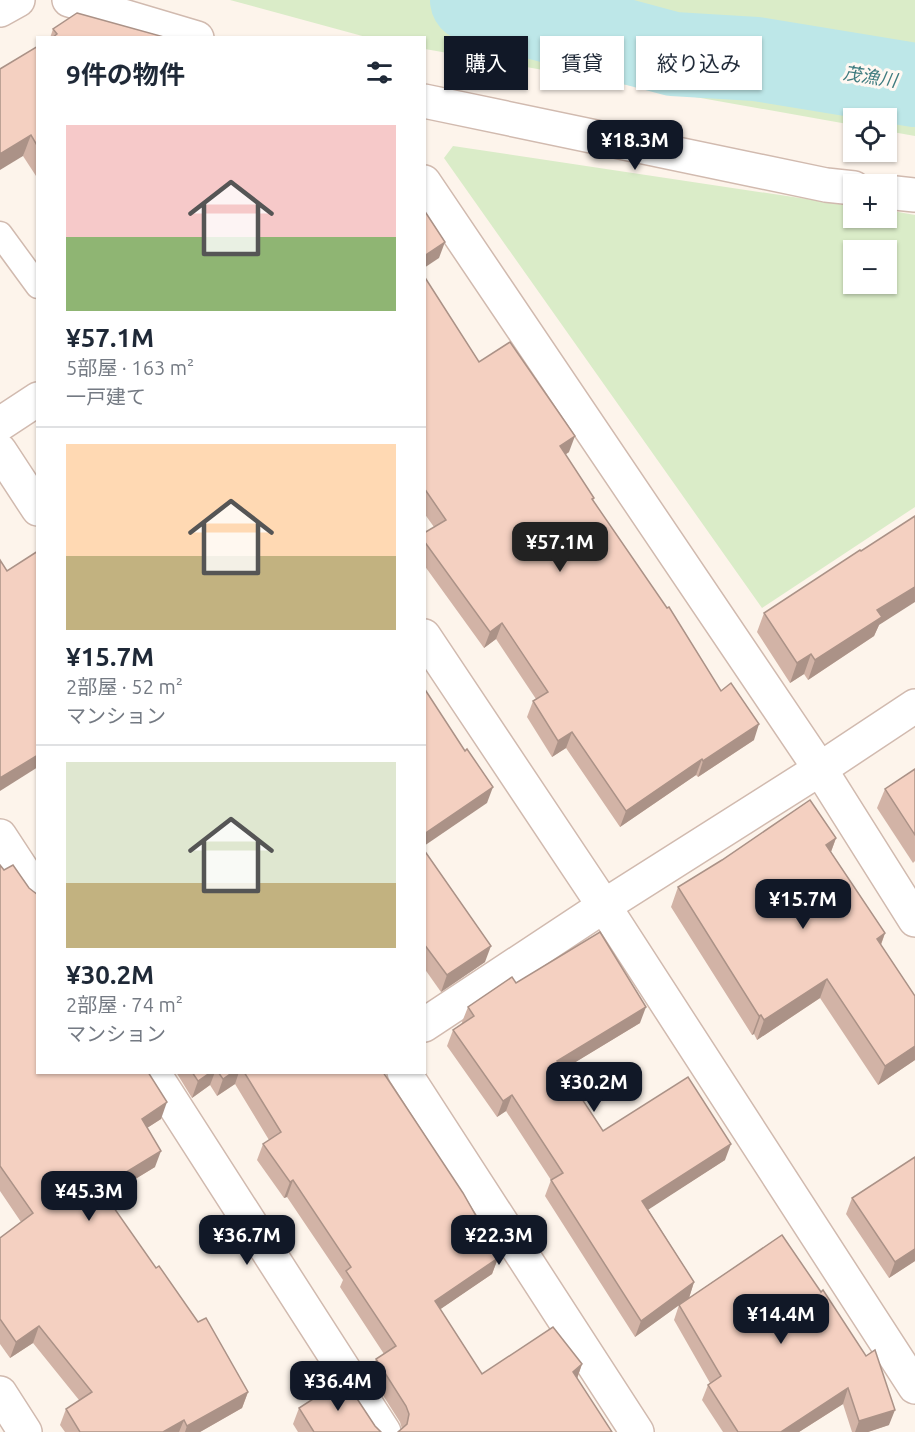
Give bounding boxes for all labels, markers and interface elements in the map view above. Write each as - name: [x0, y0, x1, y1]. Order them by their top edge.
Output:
- chip: 購入: [444, 36, 528, 90]
- chip: 賃貸: [540, 36, 624, 90]
- chip: 絞り込み: [636, 36, 762, 90]
- icon: filters: [363, 56, 396, 89]
- text: 9件の物件: [66, 60, 185, 89]
- water label: 茂漁川: [842, 62, 900, 90]
- map controls: [843, 108, 897, 294]
- button: locate: [843, 108, 897, 162]
- pin: ¥18.3M: [586, 120, 684, 171]
- text: ¥18.3M: [601, 128, 669, 151]
- icon: home: [177, 164, 285, 272]
- button: +: [843, 174, 897, 228]
- button: −: [843, 240, 897, 294]
- text: ¥57.1M: [66, 323, 154, 352]
- text: 5部屋 · 163 m²: [66, 356, 194, 379]
- text: 一戸建て: [66, 385, 146, 408]
- icon: home: [177, 483, 285, 591]
- pin: ¥57.1M: [511, 522, 609, 573]
- text: ¥57.1M: [526, 530, 594, 553]
- text: ¥15.7M: [66, 642, 154, 671]
- text: 2部屋 · 52 m²: [66, 675, 183, 698]
- text: マンション: [66, 704, 166, 727]
- icon: home: [177, 801, 285, 909]
- pin: ¥15.7M: [754, 879, 852, 930]
- text: ¥15.7M: [769, 887, 837, 910]
- text: ¥30.2M: [66, 960, 154, 989]
- text: 2部屋 · 74 m²: [66, 993, 183, 1016]
- text: マンション: [66, 1022, 166, 1045]
- pin: ¥30.2M: [545, 1062, 643, 1113]
- text: ¥30.2M: [560, 1070, 628, 1093]
- pin: ¥45.3M: [40, 1171, 138, 1222]
- text: ¥45.3M: [55, 1179, 123, 1202]
- pin: ¥36.7M: [198, 1215, 296, 1266]
- pin: ¥22.3M: [450, 1215, 548, 1266]
- text: ¥36.7M: [213, 1223, 281, 1246]
- text: ¥22.3M: [465, 1223, 533, 1246]
- pin: ¥14.4M: [732, 1294, 830, 1345]
- text: ¥14.4M: [747, 1302, 815, 1325]
- pin: ¥36.4M: [289, 1361, 387, 1412]
- text: ¥36.4M: [304, 1369, 372, 1392]

